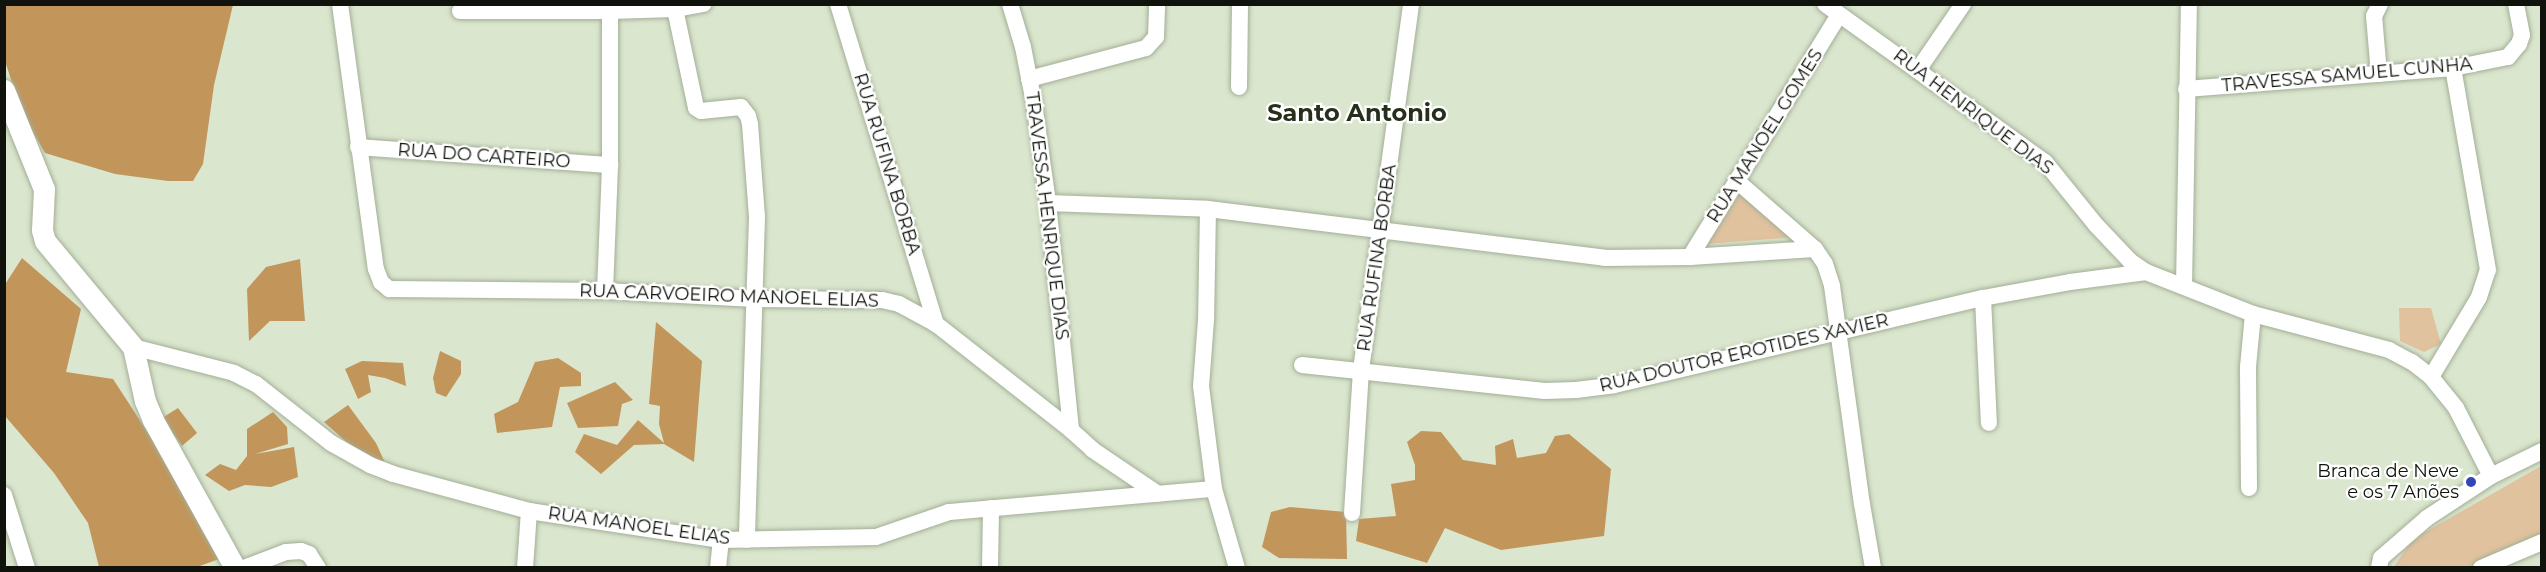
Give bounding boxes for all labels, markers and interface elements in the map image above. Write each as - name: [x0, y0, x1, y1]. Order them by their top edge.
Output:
- street label: RUA MANOEL GOMES: [1703, 45, 1827, 227]
- street label: RUA HENRIQUE DIAS: [1889, 45, 2057, 179]
- street label: TRAVESSA SAMUEL CUNHA: [2221, 53, 2473, 97]
- street label: RUA RUFINA BORBA: [849, 70, 925, 258]
- street label: TRAVESSA HENRIQUE DIAS: [1021, 91, 1073, 341]
- district label: Santo Antonio: [1267, 99, 1447, 127]
- street label: RUA DO CARTEIRO: [397, 139, 571, 173]
- street label: RUA RUFINA BORBA: [1353, 163, 1401, 353]
- street label: RUA CARVOEIRO MANOEL ELIAS: [579, 280, 879, 312]
- street label: RUA DOUTOR EROTIDES XAVIER: [1597, 309, 1891, 397]
- place label: Branca de Neve e os 7 Anões: [2317, 461, 2459, 504]
- marker: Branca de Neve e os 7 Anões: [2464, 475, 2478, 489]
- street label: RUA MANOEL ELIAS: [546, 503, 732, 549]

